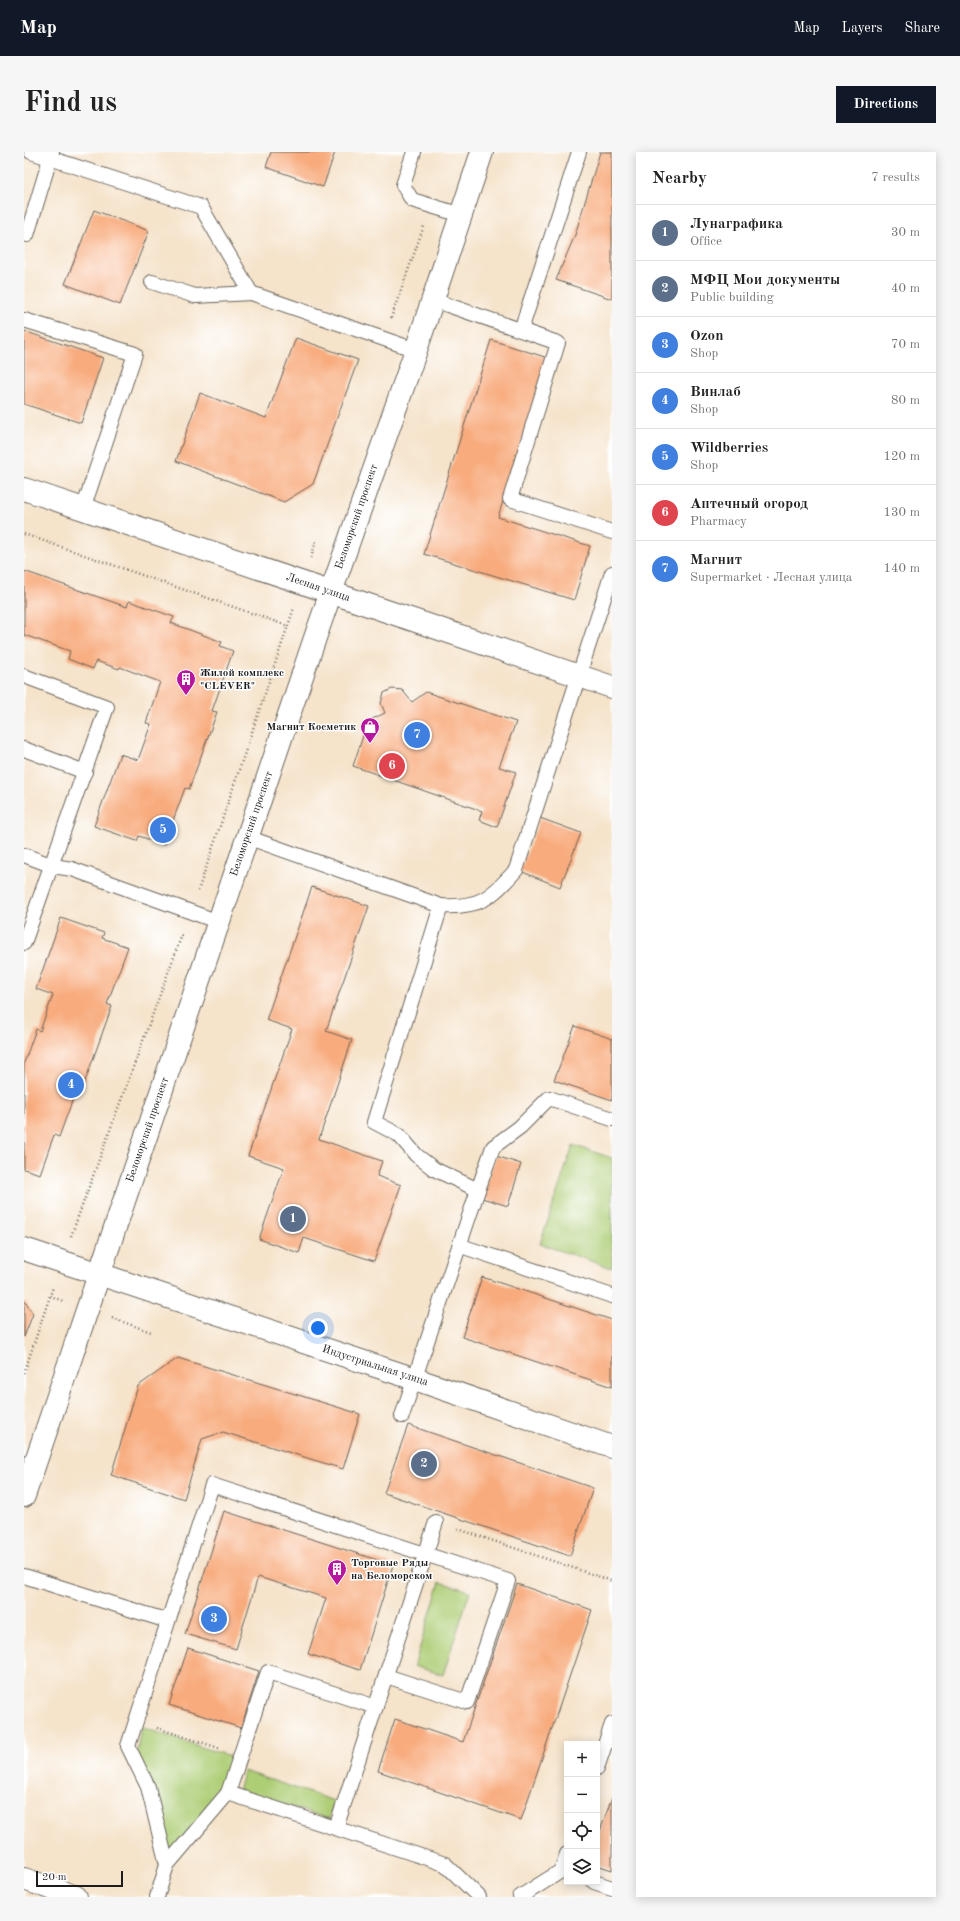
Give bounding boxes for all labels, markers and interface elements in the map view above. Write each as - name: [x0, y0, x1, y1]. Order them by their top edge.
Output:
- text: Map: [20, 19, 57, 38]
- text: Map: [794, 21, 820, 35]
- text: Layers: [842, 21, 883, 35]
- text: Share: [905, 21, 940, 35]
- button: Directions: [836, 86, 936, 123]
- text: Find us: [24, 90, 117, 118]
- text: Nearby: [652, 170, 707, 187]
- text: 7 results: [871, 171, 920, 184]
- text: Лунаграфика: [690, 217, 783, 232]
- text: 1: [661, 226, 669, 239]
- text: 30 m: [891, 226, 920, 239]
- text: Office: [690, 235, 722, 248]
- text: МФЦ Мои документы: [690, 273, 840, 288]
- text: 2: [661, 282, 669, 295]
- text: 40 m: [891, 282, 920, 295]
- text: Public building: [690, 291, 774, 304]
- text: Ozon: [690, 329, 723, 344]
- text: 3: [661, 338, 669, 351]
- text: 70 m: [891, 338, 920, 351]
- text: Shop: [690, 347, 718, 360]
- text: Винлаб: [690, 385, 741, 400]
- text: 4: [661, 394, 669, 407]
- text: 80 m: [891, 394, 920, 407]
- text: Shop: [690, 403, 718, 416]
- text: Wildberries: [690, 441, 768, 456]
- text: 5: [661, 450, 669, 463]
- text: 120 m: [883, 450, 920, 463]
- text: Shop: [690, 459, 718, 472]
- street label: Беломорский проспект: [334, 463, 380, 571]
- text: Аптечный огород: [690, 497, 808, 512]
- text: 6: [661, 506, 669, 519]
- text: 130 m: [883, 506, 920, 519]
- text: Pharmacy: [690, 515, 747, 528]
- text: Магнит: [690, 553, 742, 568]
- text: 7: [661, 562, 669, 575]
- text: 140 m: [883, 562, 920, 575]
- text: Supermarket · Лесная улица: [690, 571, 852, 584]
- street label: Лесная улица: [285, 572, 352, 604]
- building icon: Жилой комплекс "СLEVER": [175, 668, 197, 696]
- place label: Жилой комплекс "СLEVER": [200, 668, 284, 692]
- shop icon: Магнит Косметик: [359, 716, 381, 744]
- pin: 7: [404, 720, 430, 750]
- place label: Магнит Косметик: [266, 722, 356, 733]
- pin: 6: [379, 751, 405, 781]
- street label: Беломорский проспект: [229, 770, 275, 878]
- pin: 5: [150, 815, 176, 845]
- pin: 4: [58, 1070, 84, 1100]
- street label: Беломорский проспект: [125, 1076, 171, 1184]
- pin: 1: [280, 1204, 306, 1234]
- your location: [308, 1318, 328, 1338]
- street label: Индустриальная улица: [321, 1344, 430, 1389]
- pin: 2: [411, 1449, 437, 1479]
- building icon: Торговые Ряды на Беломорском: [326, 1558, 348, 1586]
- place label: Торговые Ряды на Беломорском: [351, 1558, 432, 1582]
- pin: 3: [201, 1604, 227, 1634]
- map controls: [564, 1741, 600, 1885]
- button: +: [564, 1741, 600, 1777]
- button: −: [564, 1777, 600, 1813]
- button: locate: [564, 1813, 600, 1849]
- button: layers: [564, 1849, 600, 1885]
- scale bar: [36, 1869, 123, 1888]
- text: 20 m: [42, 1872, 67, 1883]

